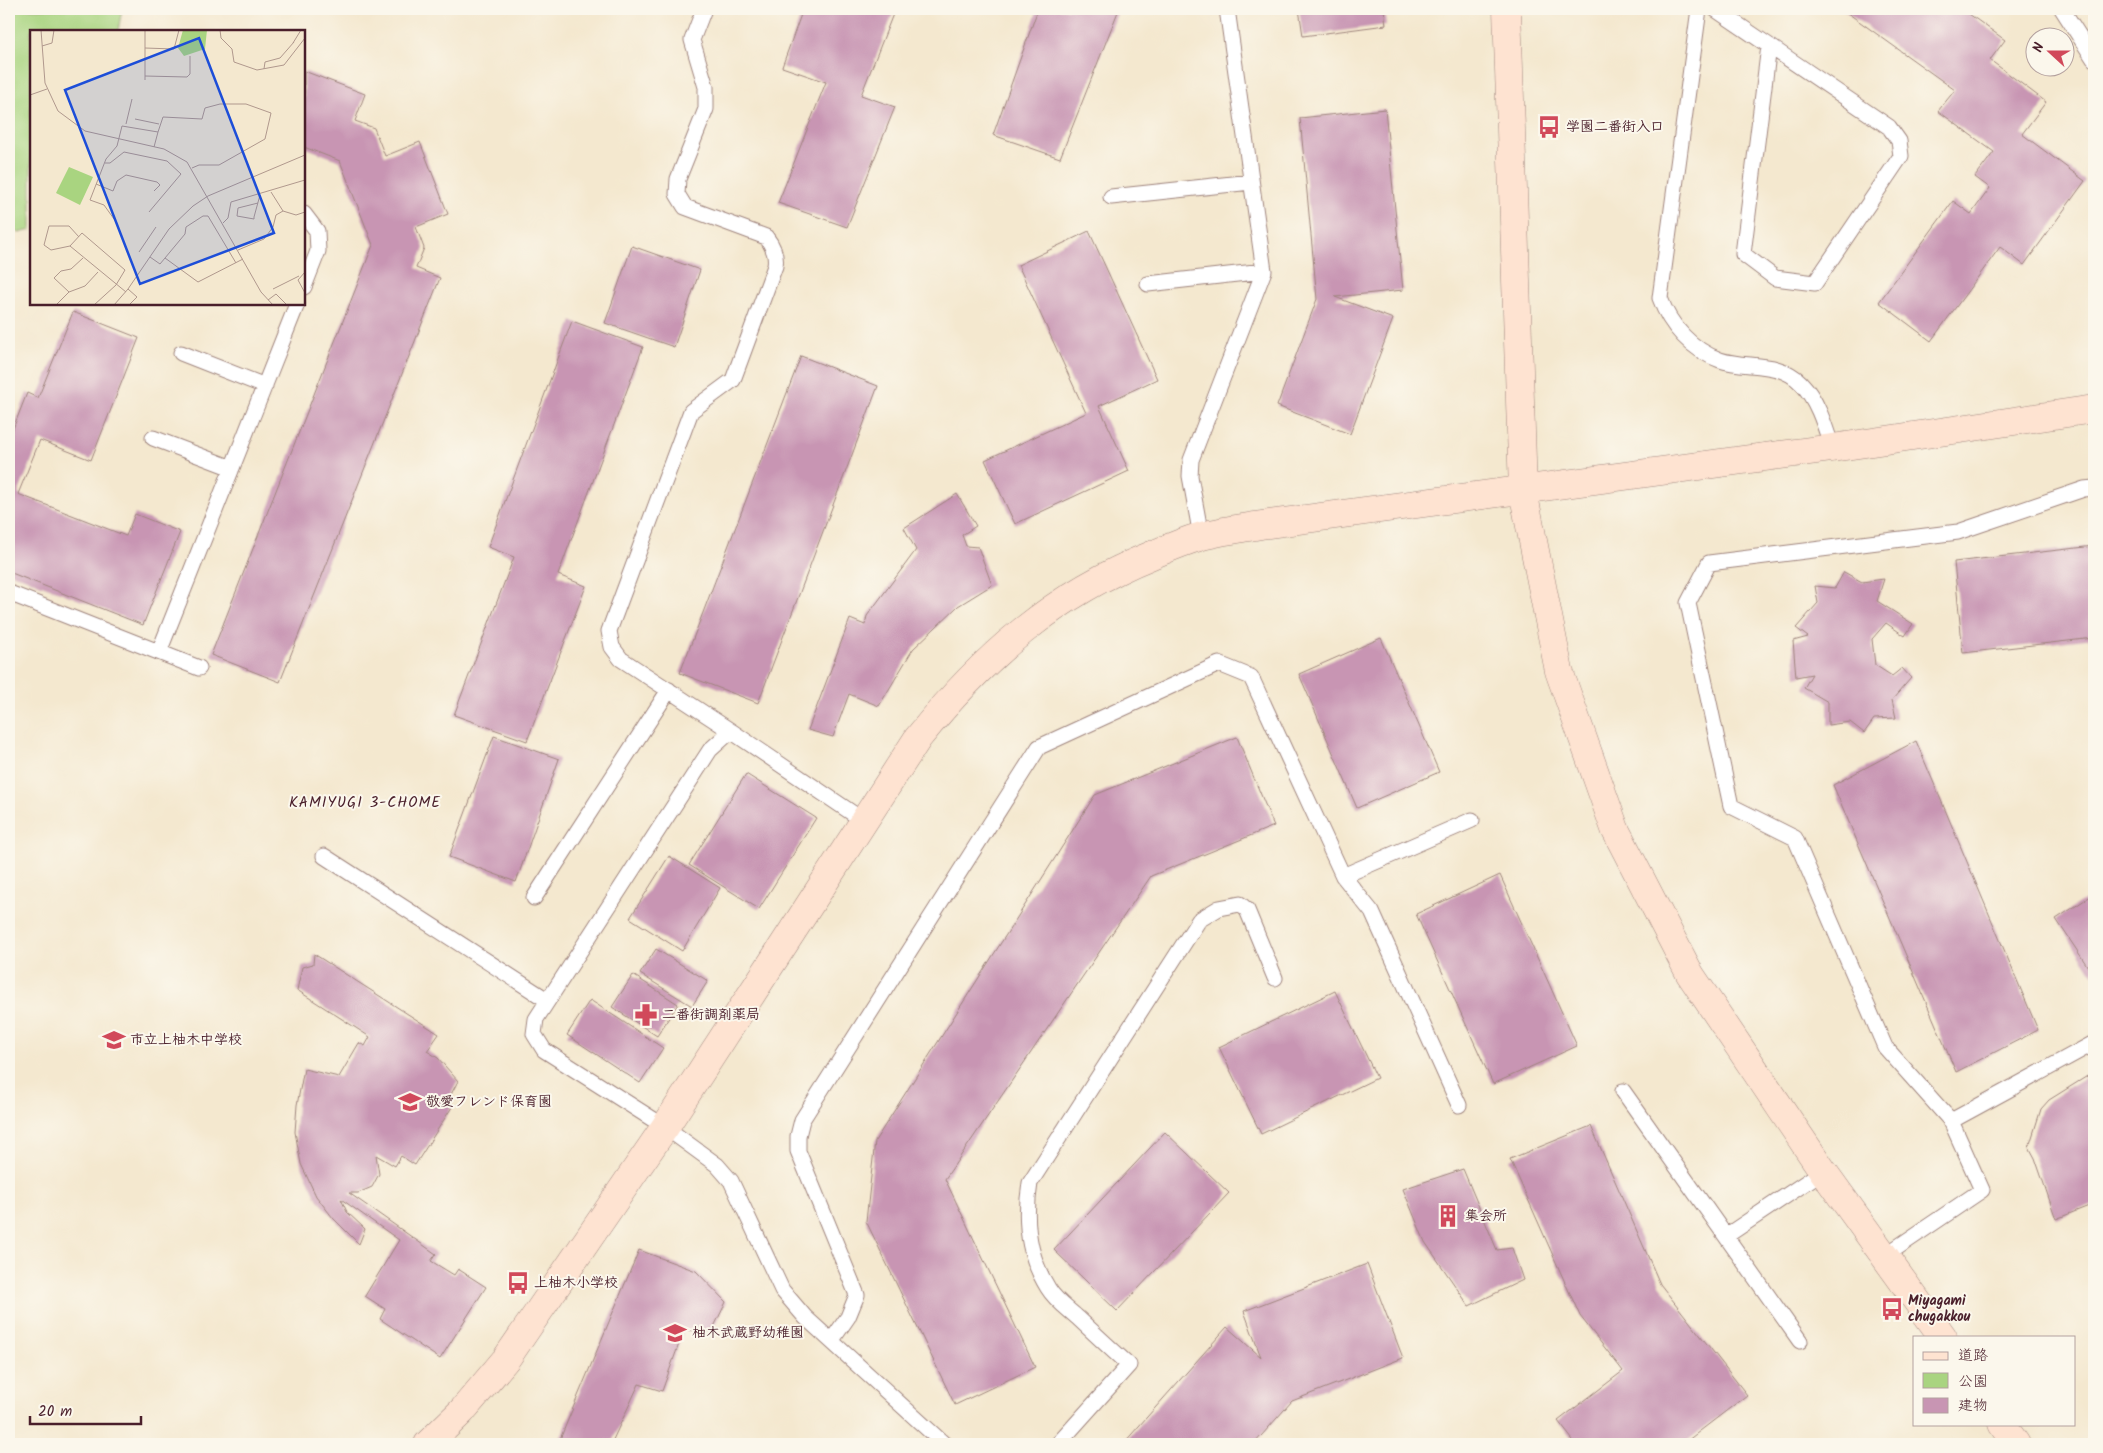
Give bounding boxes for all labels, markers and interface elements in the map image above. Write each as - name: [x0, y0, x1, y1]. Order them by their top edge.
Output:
- north arrow: [2026, 28, 2076, 78]
- inset map: [30, 30, 305, 305]
- text: N: [2027, 39, 2051, 56]
- bus stop icon: 学園二番街入口: [1536, 114, 1562, 140]
- place label: 学園二番街入口: [1566, 116, 1664, 138]
- district label: KAMIYUGI 3-CHOME: [289, 791, 441, 815]
- pharmacy icon: 二番街調剤薬局: [633, 1002, 659, 1028]
- place label: 二番街調剤薬局: [662, 1004, 760, 1026]
- school or university icon: 市立上柚木中学校: [101, 1027, 127, 1053]
- place label: 市立上柚木中学校: [130, 1029, 242, 1051]
- school or university icon: 敬愛フレンド保育園: [397, 1089, 423, 1115]
- place label: 敬愛フレンド保育園: [426, 1091, 552, 1113]
- building icon: 集会所: [1435, 1203, 1461, 1229]
- place label: 集会所: [1465, 1205, 1507, 1227]
- bus stop icon: 上柚木小学校: [505, 1270, 531, 1296]
- place label: 上柚木小学校: [534, 1272, 618, 1294]
- place label: Miyagami chugakkou: [1908, 1290, 1971, 1328]
- bus stop icon: Miyagami chugakkou: [1879, 1296, 1905, 1322]
- school or university icon: 柚木武蔵野幼稚園: [662, 1320, 688, 1346]
- place label: 柚木武蔵野幼稚園: [692, 1322, 804, 1344]
- legend: [1913, 1336, 2076, 1426]
- text: 道路: [1958, 1344, 1988, 1368]
- text: 公園: [1958, 1370, 1988, 1394]
- scale bar: [30, 1393, 141, 1425]
- text: 建物: [1958, 1394, 1988, 1418]
- text: 20 m: [38, 1400, 72, 1424]

